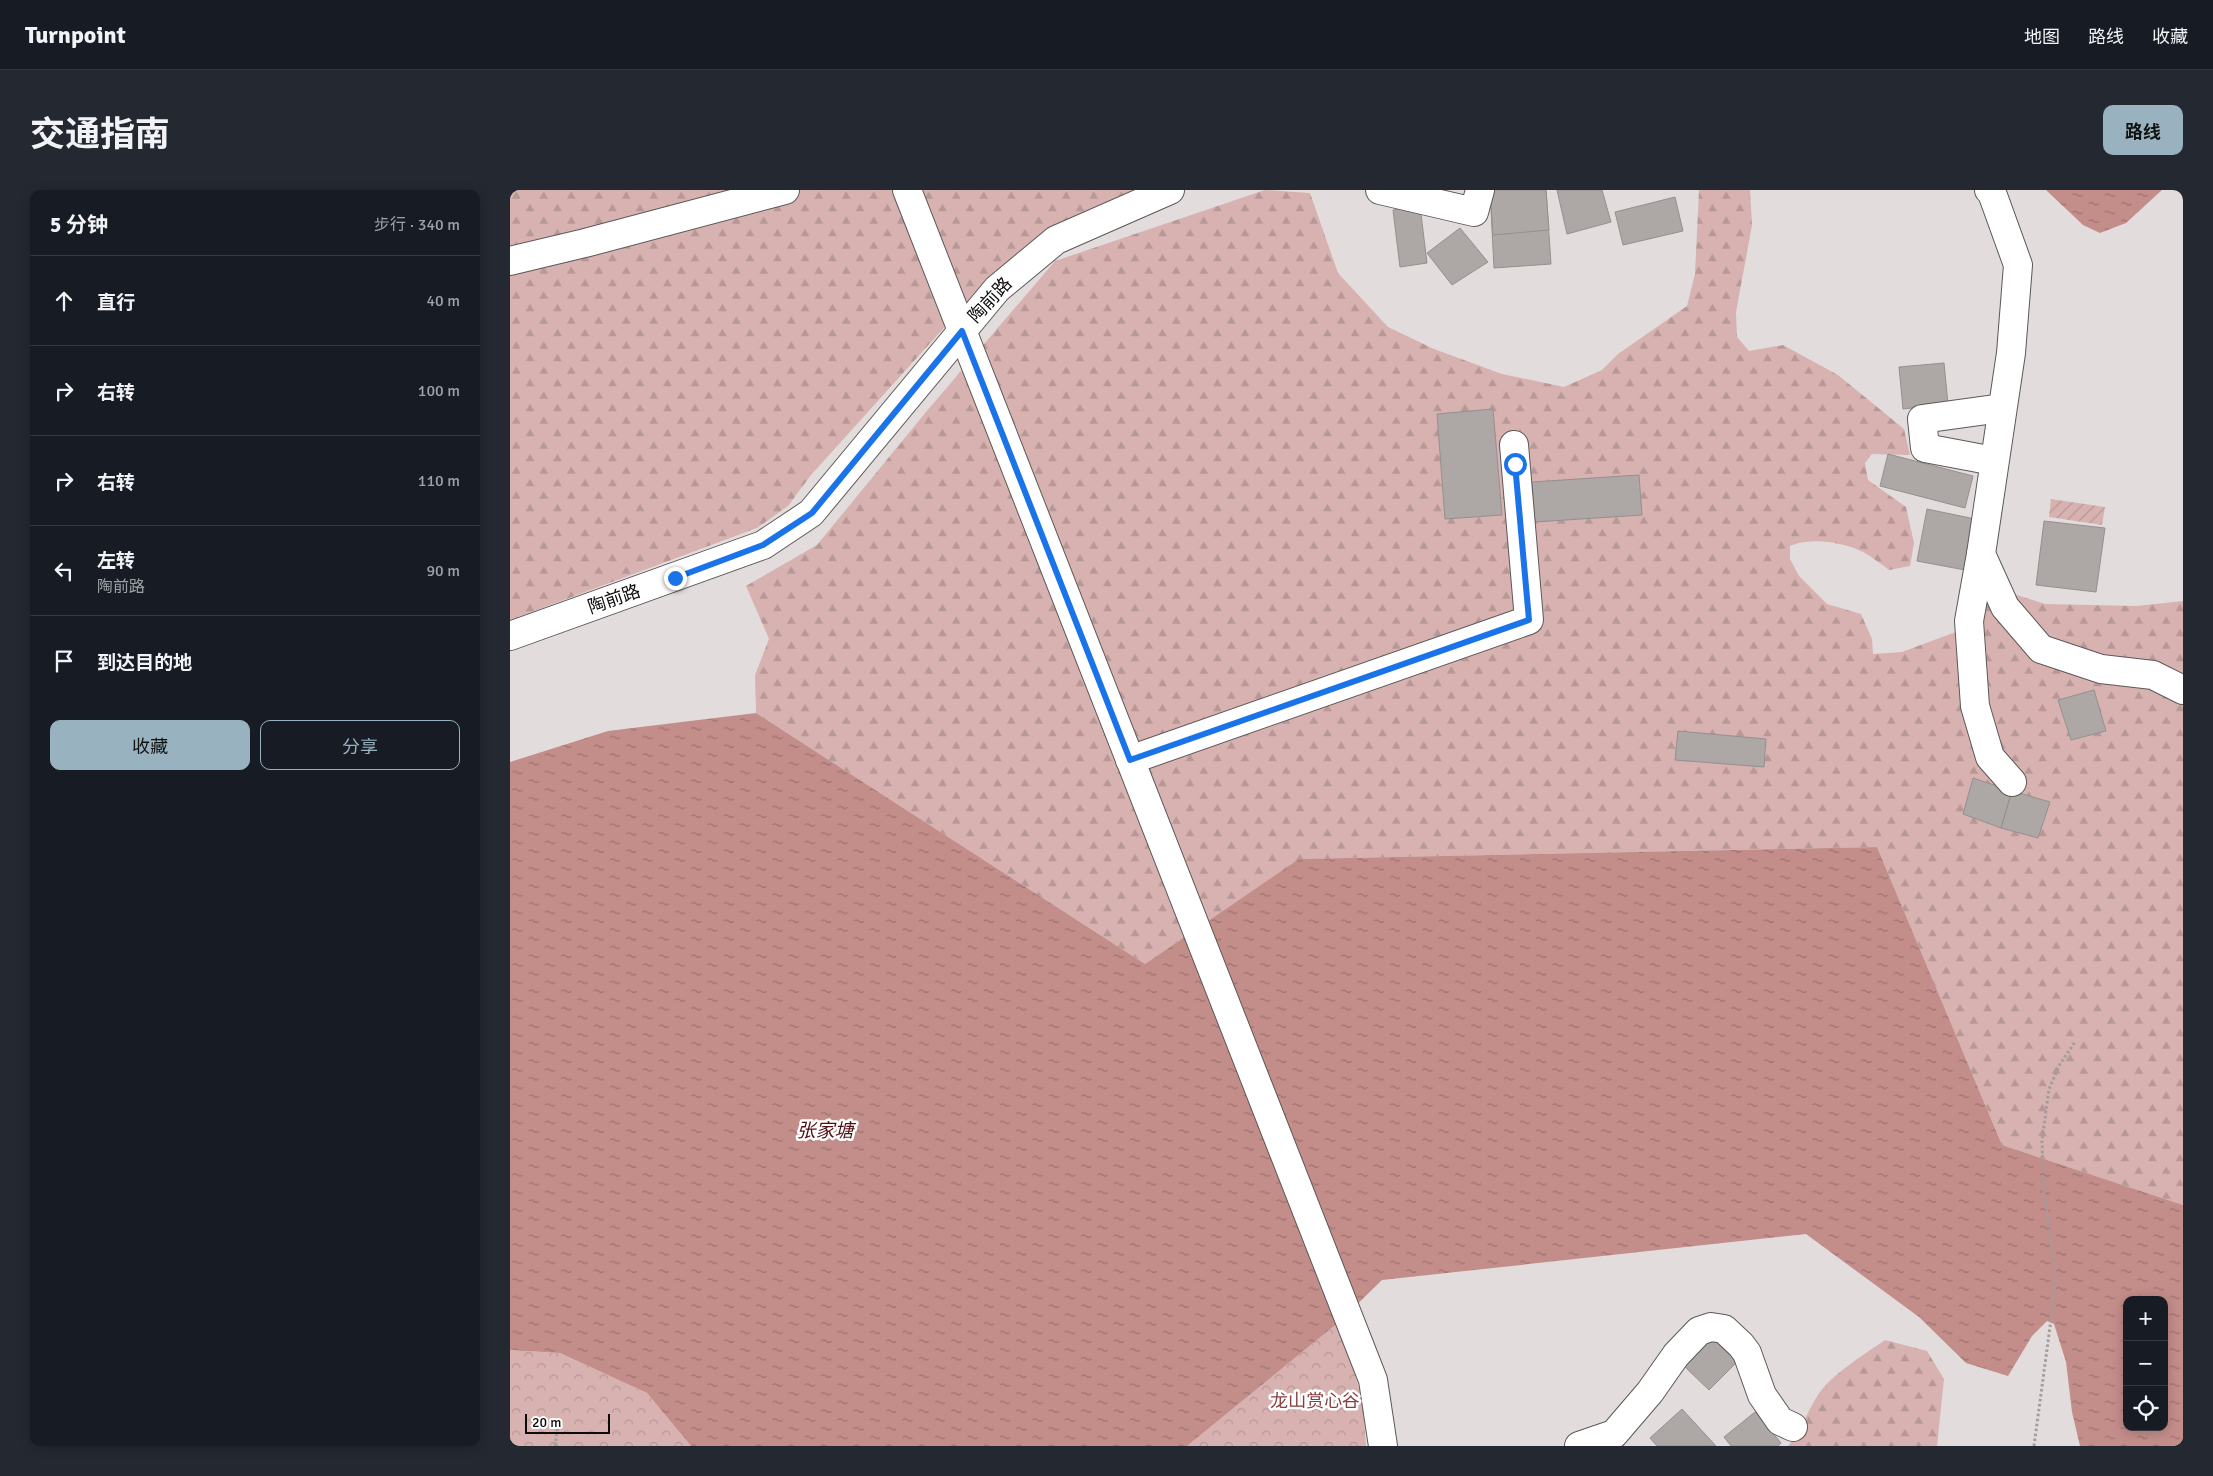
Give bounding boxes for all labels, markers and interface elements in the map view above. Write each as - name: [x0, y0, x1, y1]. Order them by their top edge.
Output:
- text: Turnpoint: [25, 20, 126, 50]
- text: 地图: [2024, 26, 2060, 48]
- text: 路线: [2088, 26, 2124, 48]
- text: 收藏: [2152, 26, 2188, 48]
- button: 路线: [2103, 105, 2183, 155]
- text: 交通指南: [30, 113, 170, 156]
- text: 5 分钟: [50, 212, 108, 238]
- text: 步行 · 340 m: [374, 215, 460, 235]
- street label: 陶前路: [964, 273, 1016, 327]
- icon: ahead: [50, 287, 78, 315]
- text: 直行: [97, 291, 135, 315]
- text: 40 m: [426, 291, 460, 311]
- icon: right: [50, 377, 78, 405]
- text: 右转: [97, 381, 135, 405]
- text: 100 m: [418, 381, 460, 401]
- route start: [1504, 453, 1527, 476]
- icon: right: [50, 467, 78, 495]
- text: 右转: [97, 471, 135, 495]
- text: 110 m: [418, 471, 460, 491]
- text: 左转: [97, 549, 135, 573]
- icon: left: [50, 557, 78, 585]
- text: 90 m: [426, 561, 460, 581]
- route end: [664, 567, 687, 590]
- text: 陶前路: [97, 577, 145, 597]
- street label: 陶前路: [585, 580, 643, 618]
- icon: arrive: [50, 647, 78, 675]
- text: 到达目的地: [97, 651, 192, 675]
- button: 收藏: [50, 720, 250, 770]
- button: 分享: [260, 720, 460, 770]
- water label: 张家塘: [796, 1119, 856, 1143]
- map controls: [2123, 1296, 2168, 1431]
- button: +: [2123, 1296, 2168, 1341]
- button: −: [2123, 1341, 2168, 1386]
- button: locate: [2123, 1386, 2168, 1431]
- park label: 龙山赏心谷: [1270, 1390, 1360, 1412]
- scale bar: [525, 1411, 610, 1434]
- text: 20 m: [532, 1414, 561, 1431]

